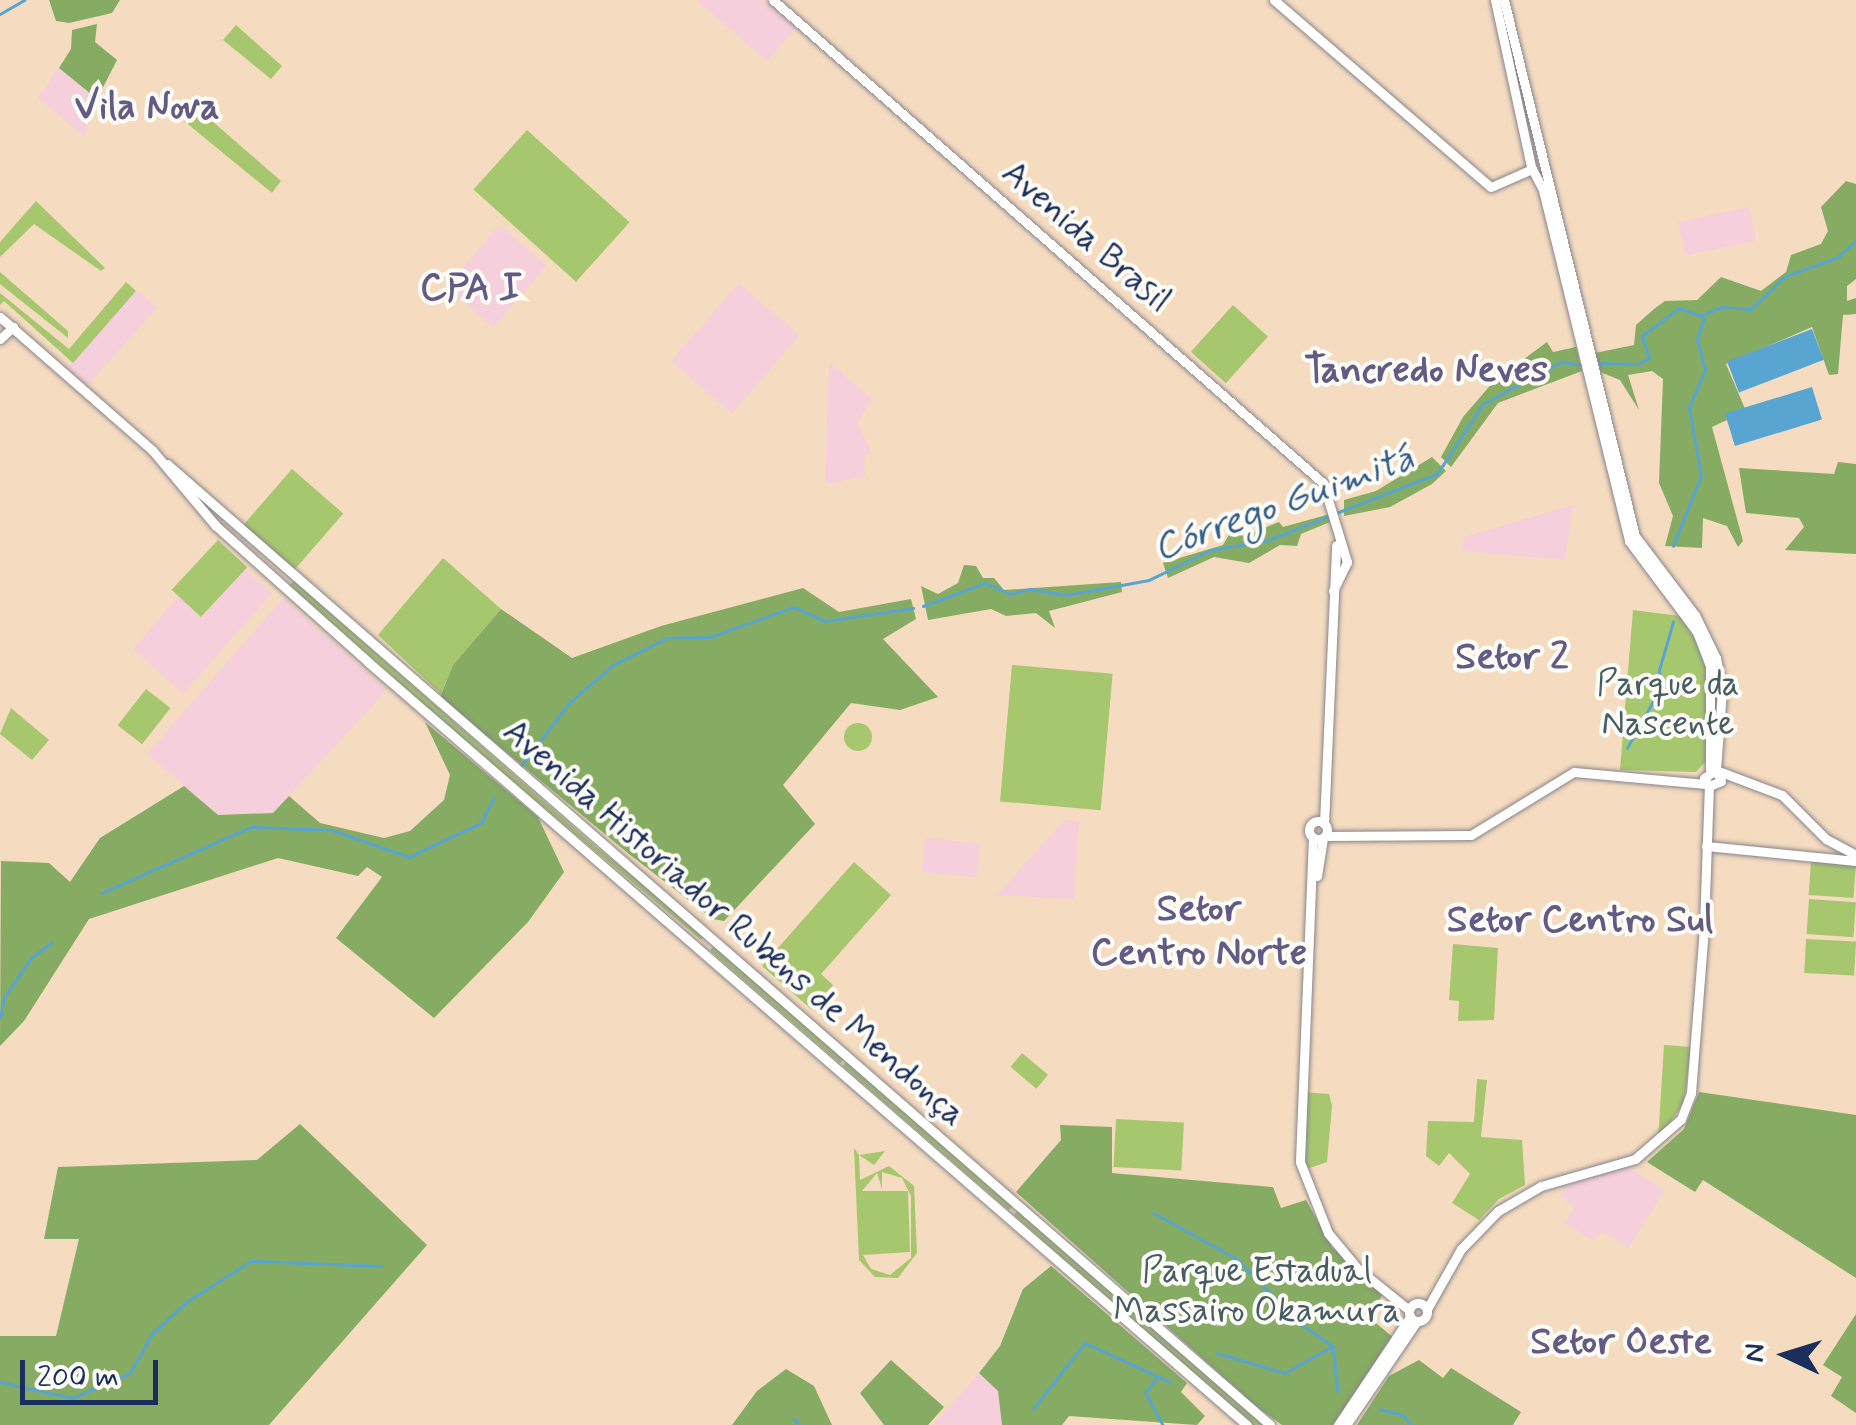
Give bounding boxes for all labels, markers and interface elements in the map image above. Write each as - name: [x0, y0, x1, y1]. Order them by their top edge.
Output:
- district label: Vila Nova: [74, 85, 220, 131]
- street label: Avenida Brasil: [992, 152, 1180, 322]
- district label: CPA I: [421, 266, 521, 312]
- district label: Tancredo Neves: [1304, 348, 1548, 394]
- water label: Córrego Guimitá: [1149, 436, 1419, 572]
- district label: Setor 2: [1455, 635, 1569, 681]
- park label: Parque da Nascente: [1596, 663, 1740, 745]
- street label: Avenida Historiador Rubens de Mendonça: [493, 710, 975, 1136]
- district label: Setor Centro Norte: [1091, 887, 1307, 976]
- district label: Setor Centro Sul: [1446, 898, 1714, 944]
- park label: Parque Estadual Massairo Okamura: [1113, 1250, 1401, 1332]
- north arrow: [1736, 1305, 1836, 1405]
- district label: Setor Oeste: [1530, 1320, 1712, 1366]
- scale bar: [25, 1340, 162, 1402]
- text: N: [1736, 1342, 1775, 1363]
- text: 200 m: [37, 1358, 119, 1397]

